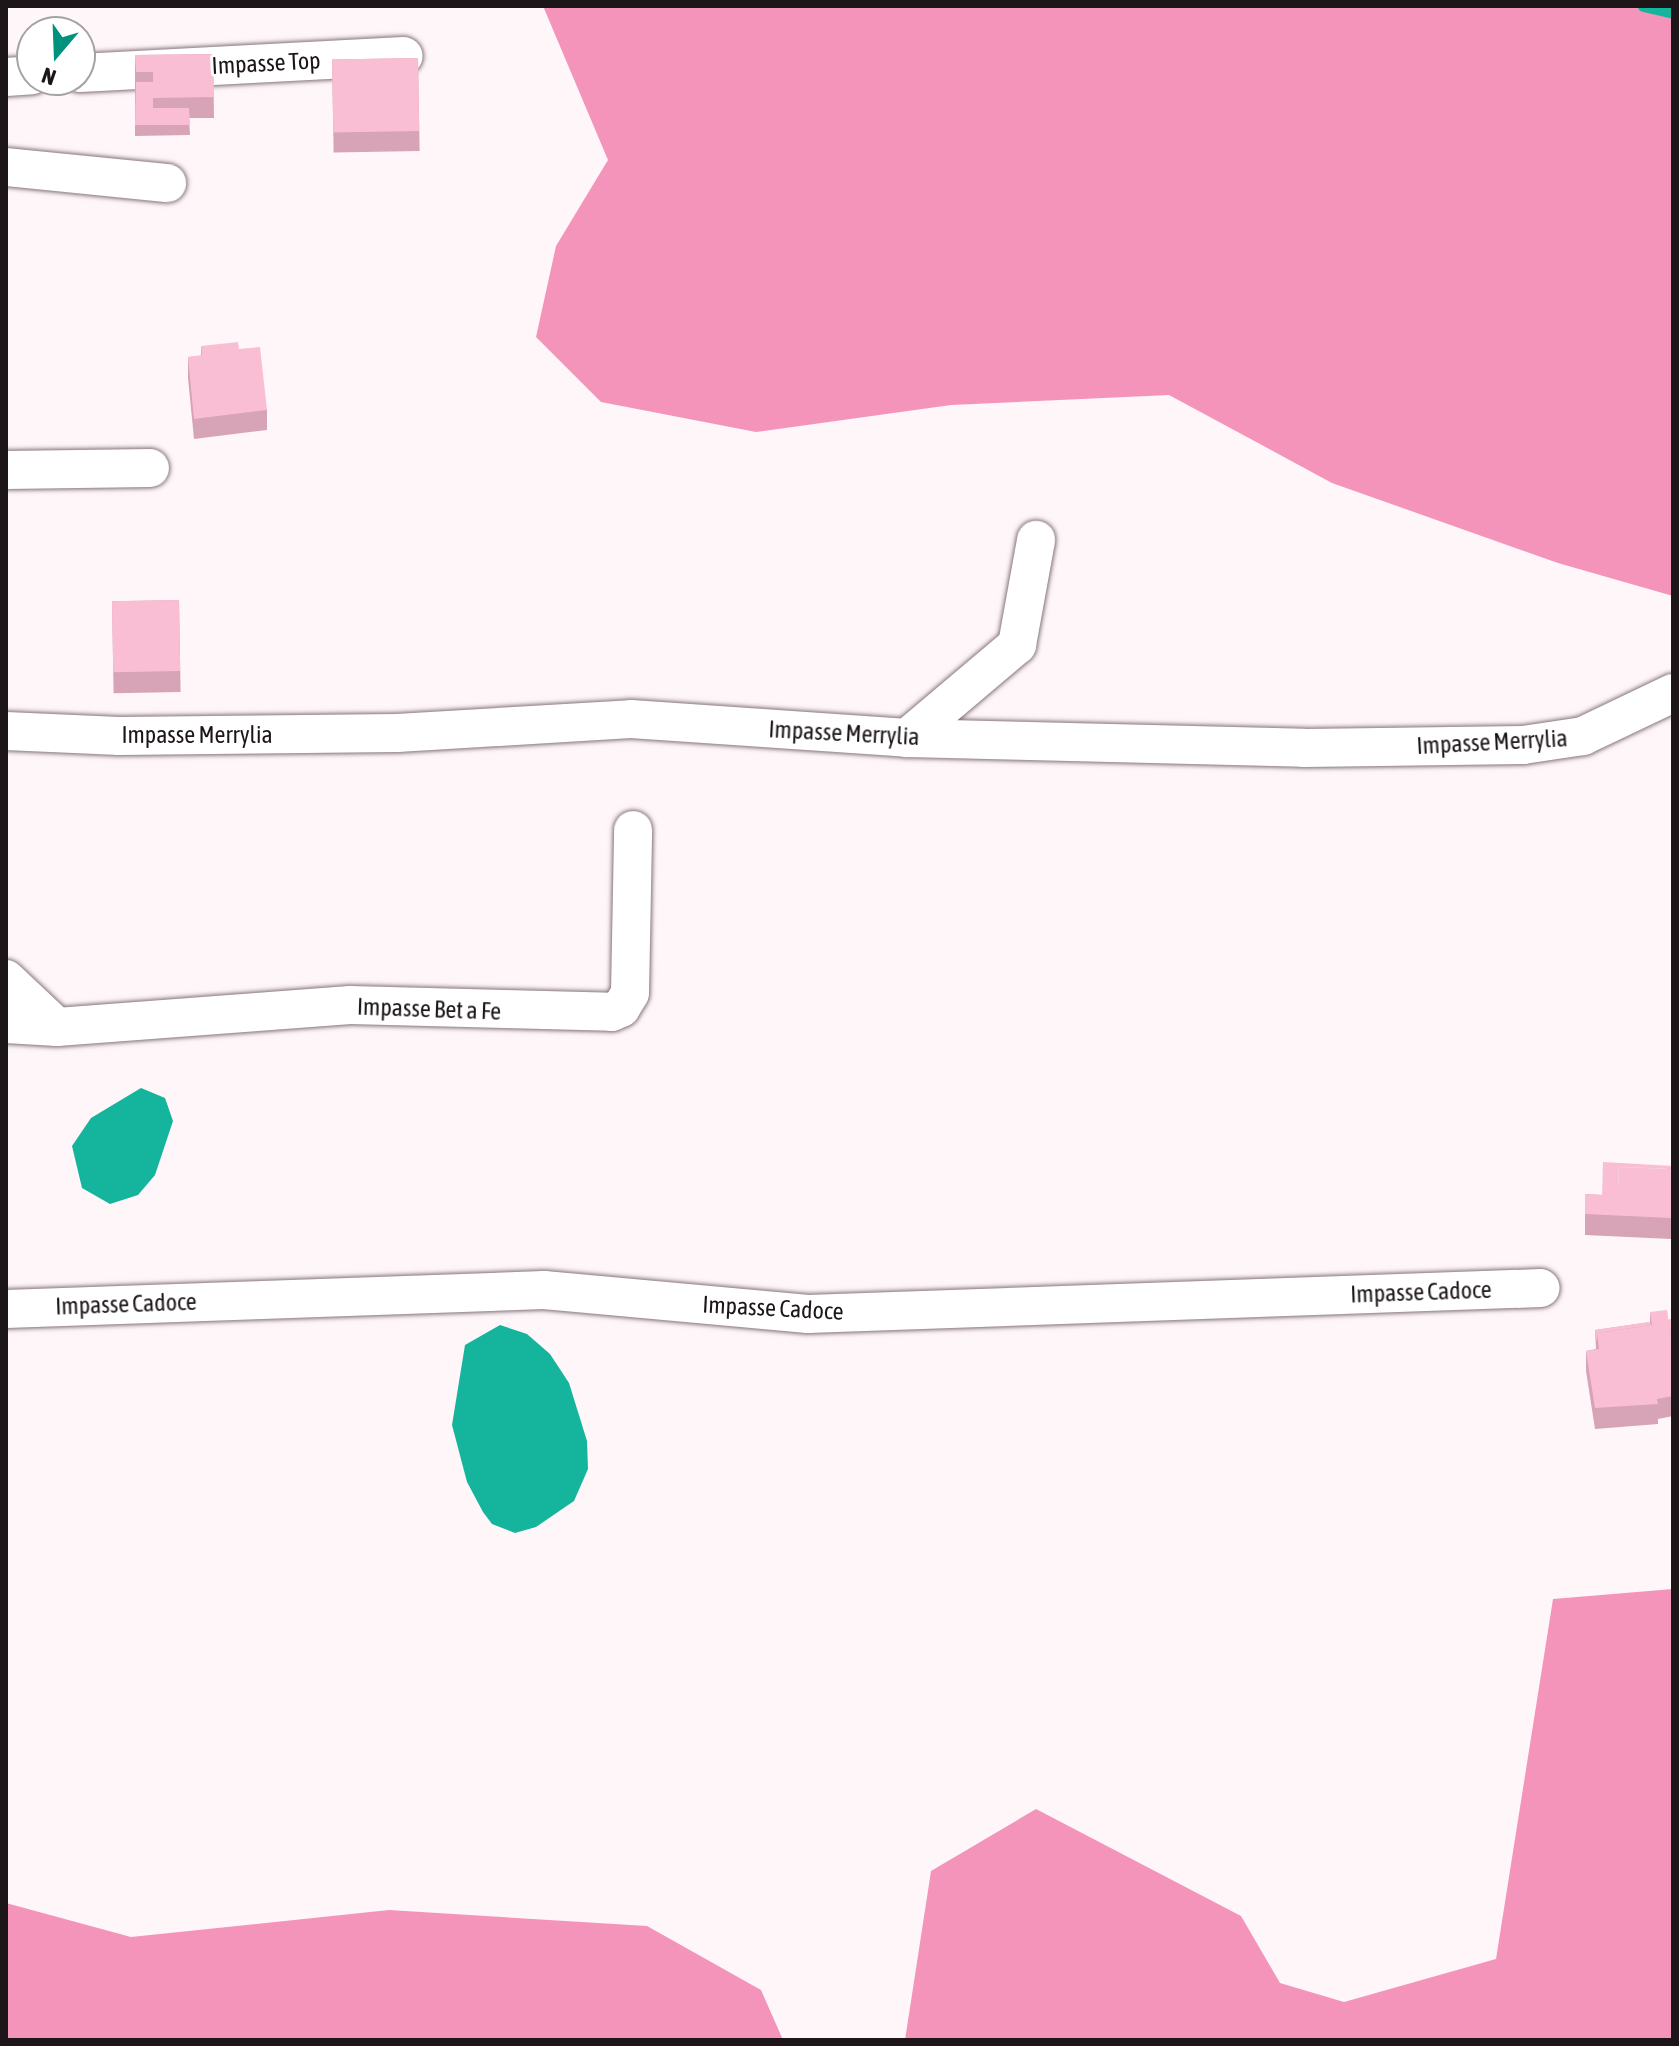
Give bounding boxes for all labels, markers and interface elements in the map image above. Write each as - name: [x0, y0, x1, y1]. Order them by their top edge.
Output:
- north arrow: [16, 16, 96, 96]
- street label: Impasse Top: [211, 46, 321, 80]
- text: N: [38, 62, 59, 91]
- street label: Impasse Merrylia: [768, 715, 920, 751]
- street label: Impasse Merrylia: [121, 721, 273, 749]
- street label: Impasse Merrylia: [1416, 724, 1568, 760]
- street label: Impasse Bet a Fe: [357, 992, 501, 1026]
- street label: Impasse Cadoce: [1350, 1275, 1492, 1309]
- street label: Impasse Cadoce: [55, 1287, 197, 1321]
- street label: Impasse Cadoce: [702, 1290, 844, 1326]

